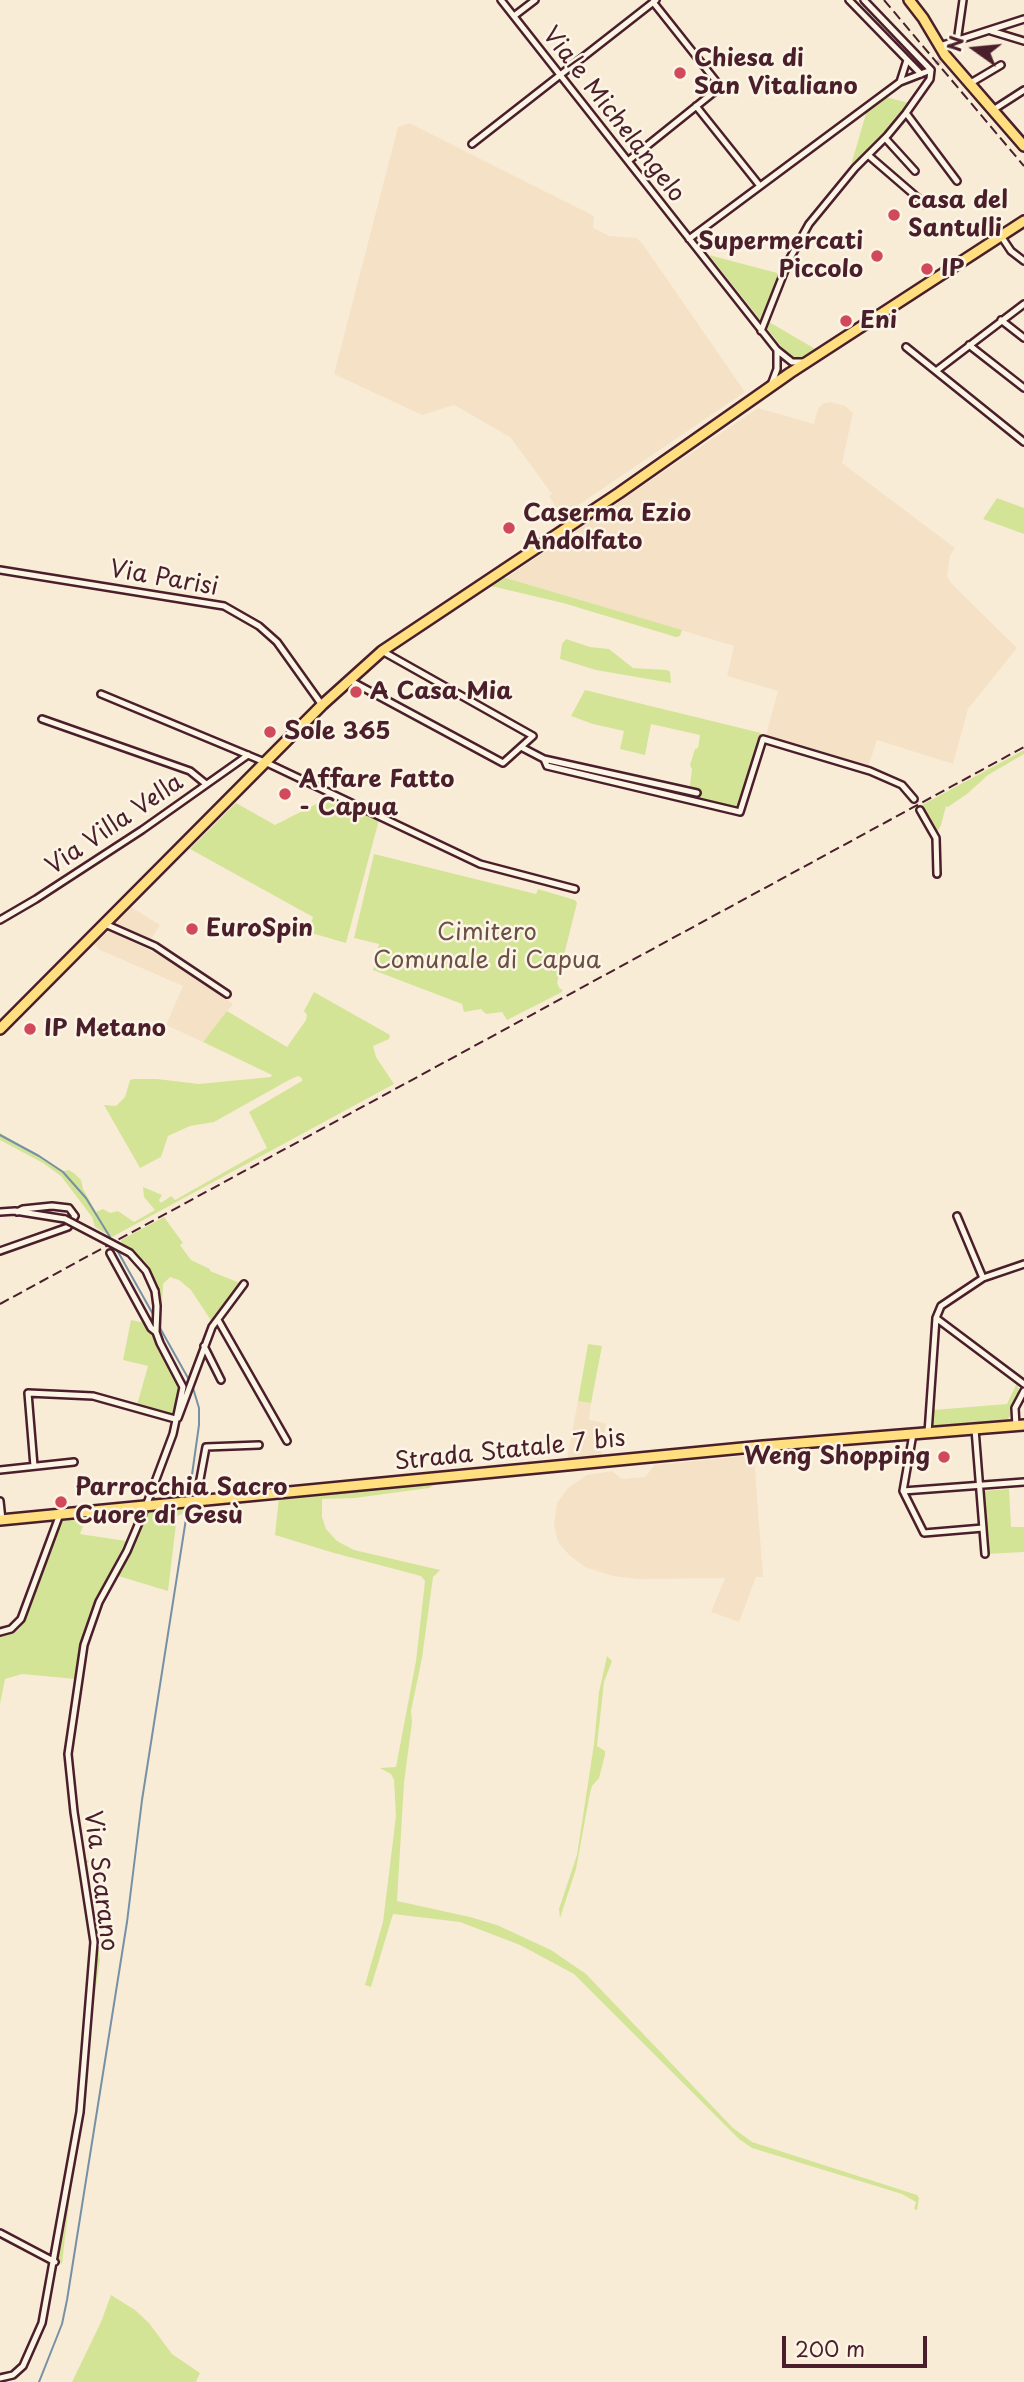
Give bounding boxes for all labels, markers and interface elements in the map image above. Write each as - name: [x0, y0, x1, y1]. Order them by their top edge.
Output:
- north arrow: [940, 14, 1010, 84]
- street label: Viale Michelangelo: [536, 22, 690, 208]
- text: N: [939, 33, 970, 54]
- place label: Chiesa di San Vitaliano: [694, 45, 857, 101]
- marker: Chiesa di San Vitaliano: [672, 65, 688, 81]
- place label: casa del Santulli: [908, 187, 1008, 243]
- marker: casa del Santulli: [886, 207, 902, 223]
- place label: Supermercati Piccolo: [698, 228, 863, 284]
- marker: Supermercati Piccolo: [869, 248, 885, 264]
- place label: IP: [941, 255, 964, 283]
- marker: IP: [919, 261, 935, 277]
- place label: Eni: [860, 307, 897, 335]
- marker: Eni: [838, 313, 854, 329]
- place label: Caserma Ezio Andolfato: [523, 500, 691, 556]
- marker: Caserma Ezio Andolfato: [501, 520, 517, 536]
- street label: Via Parisi: [107, 555, 221, 603]
- place label: A Casa Mia: [370, 678, 512, 706]
- marker: A Casa Mia: [348, 684, 364, 700]
- place label: Sole 365: [284, 718, 391, 746]
- marker: Sole 365: [262, 724, 278, 740]
- place label: Affare Fatto - Capua: [299, 766, 454, 822]
- street label: Via Villa Vella: [41, 769, 189, 881]
- marker: Affare Fatto - Capua: [277, 786, 293, 802]
- place label: EuroSpin: [206, 915, 313, 943]
- park label: Cimitero Comunale di Capua: [373, 919, 601, 975]
- marker: EuroSpin: [184, 921, 200, 937]
- place label: IP Metano: [44, 1015, 166, 1043]
- marker: IP Metano: [22, 1021, 38, 1037]
- street label: Strada Statale 7 bis: [393, 1425, 627, 1477]
- place label: Weng Shopping: [744, 1443, 930, 1471]
- marker: Weng Shopping: [936, 1449, 952, 1465]
- place label: Parrocchia Sacro Cuore di Gesù: [75, 1474, 287, 1530]
- marker: Parrocchia Sacro Cuore di Gesù: [53, 1494, 69, 1510]
- street label: Via Scarano: [77, 1809, 123, 1953]
- scale bar: [786, 2322, 931, 2366]
- text: 200 m: [795, 2332, 865, 2364]

